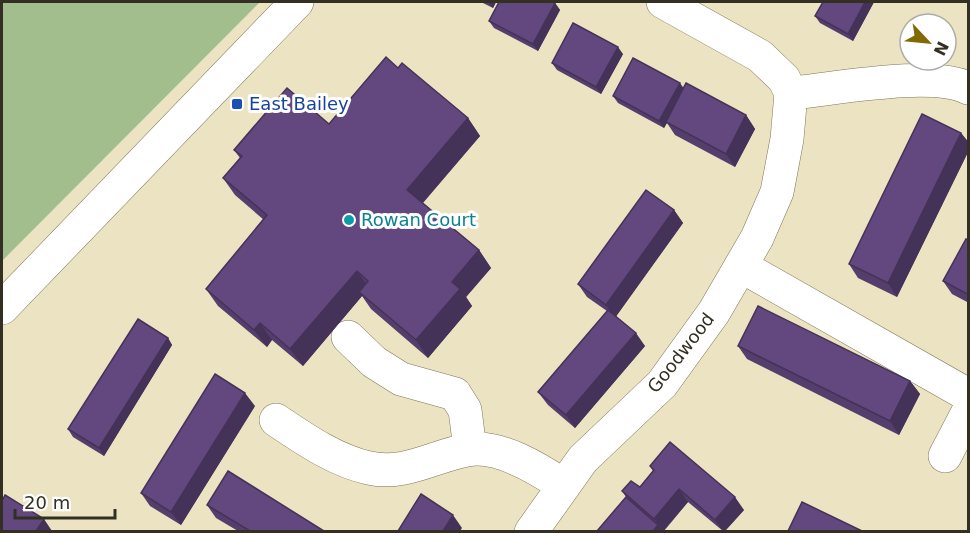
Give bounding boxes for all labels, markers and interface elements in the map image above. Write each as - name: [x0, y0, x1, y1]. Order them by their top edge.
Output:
- north arrow: [898, 12, 958, 72]
- text: N: [930, 38, 953, 59]
- place label: East Bailey: [249, 93, 349, 114]
- marker: East Bailey: [230, 97, 244, 111]
- place label: Rowan Court: [361, 209, 476, 230]
- marker: Rowan Court: [342, 213, 356, 227]
- street label: Goodwood: [643, 309, 718, 397]
- scale bar: [15, 482, 116, 520]
- text: 20 m: [24, 492, 70, 513]

